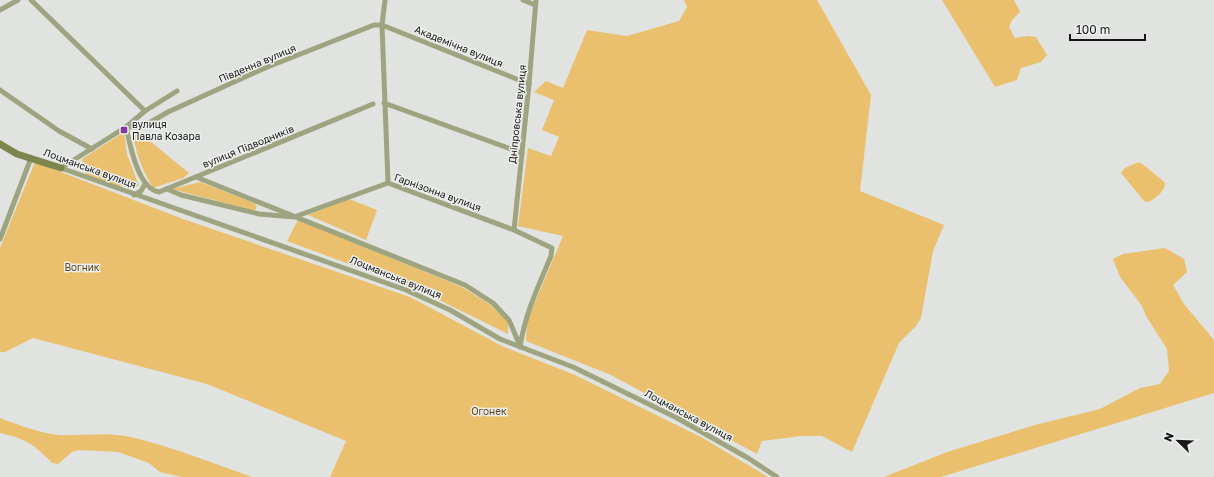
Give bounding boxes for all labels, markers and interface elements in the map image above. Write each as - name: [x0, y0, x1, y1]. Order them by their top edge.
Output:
- scale bar: [1070, 16, 1145, 42]
- text: 100 m: [1076, 22, 1110, 37]
- street label: Академічна вулиця: [413, 23, 505, 69]
- street label: Південна вулиця: [217, 41, 297, 85]
- street label: Дніпровська вулиця: [506, 64, 528, 164]
- place label: вулиця Павла Козара: [132, 118, 200, 142]
- street label: вулиця Підводників: [201, 122, 296, 170]
- marker: вулиця Павла Козара: [119, 125, 129, 135]
- street label: Лоцманська вулиця: [42, 146, 138, 190]
- street label: Гарнізонна вулиця: [393, 171, 483, 213]
- street label: Лоцманська вулиця: [349, 253, 443, 301]
- park label: Вогник: [64, 261, 100, 273]
- street label: Лоцманська вулиця: [643, 387, 735, 443]
- park label: Огонек: [471, 405, 507, 417]
- north arrow: [1158, 421, 1198, 461]
- text: N: [1161, 431, 1176, 443]

